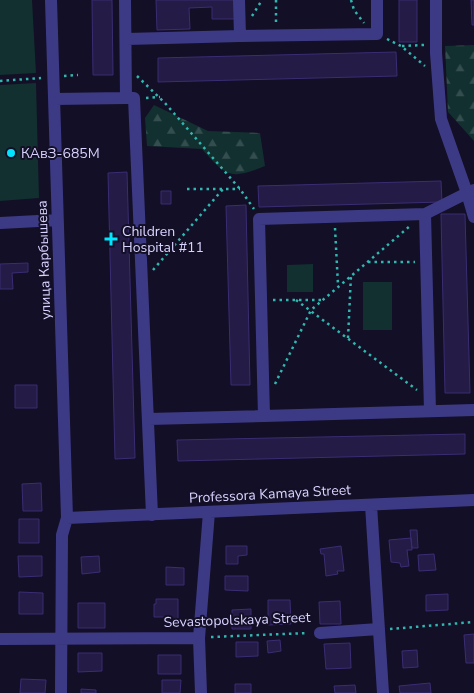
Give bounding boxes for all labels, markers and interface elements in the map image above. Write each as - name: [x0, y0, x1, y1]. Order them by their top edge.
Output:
- place label: КАвЗ-685М: [21, 144, 100, 163]
- marker: КАвЗ-685М: [5, 147, 17, 159]
- street label: улица Карбышева: [32, 200, 56, 320]
- place label: Children Hospital #11: [122, 222, 204, 257]
- marker: Children Hospital #11: [104, 232, 118, 246]
- street label: Professora Kamaya Street: [188, 480, 352, 508]
- street label: Sevastopolskaya Street: [163, 608, 311, 632]

